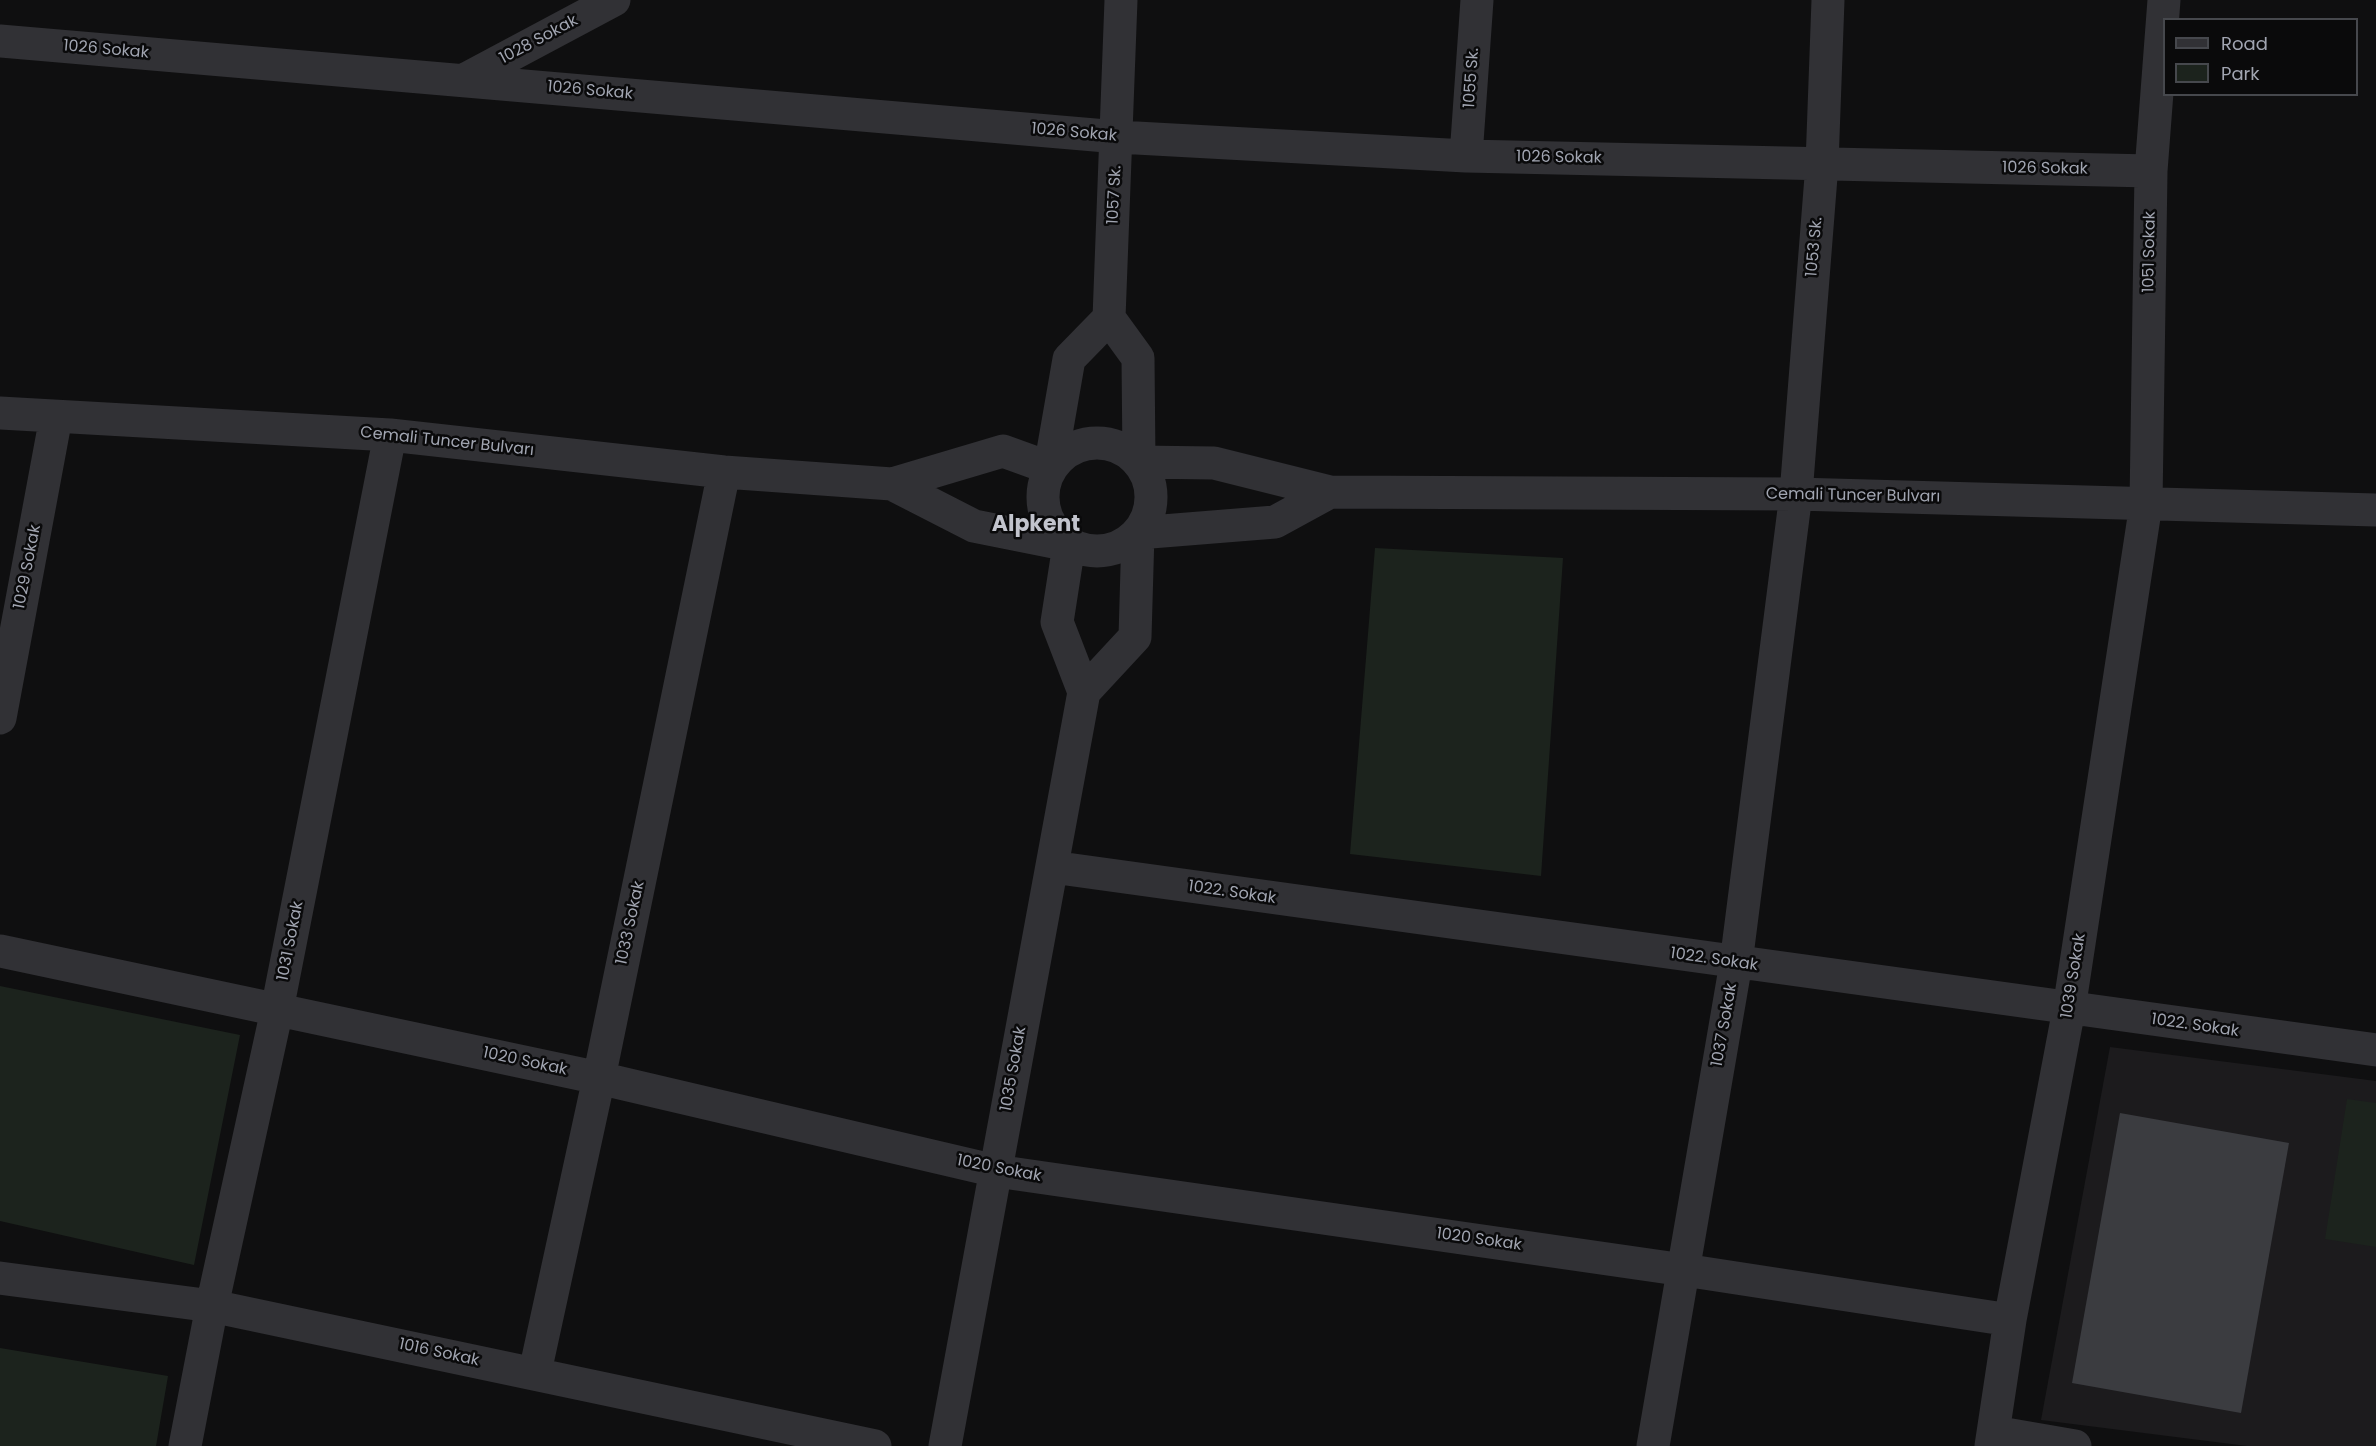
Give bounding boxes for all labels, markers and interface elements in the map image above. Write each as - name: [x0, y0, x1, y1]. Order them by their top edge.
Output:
- street label: 1028 Sokak: [497, 11, 581, 69]
- legend: [2163, 18, 2358, 96]
- text: Road: [2221, 31, 2268, 56]
- street label: 1026 Sokak: [62, 37, 150, 63]
- street label: 1055 Sk.: [1460, 47, 1484, 109]
- text: Park: [2221, 61, 2260, 86]
- street label: 1026 Sokak: [546, 78, 634, 104]
- street label: 1026 Sokak: [1030, 120, 1118, 146]
- street label: 1026 Sokak: [1516, 148, 1602, 168]
- street label: 1026 Sokak: [2002, 159, 2088, 179]
- street label: 1057 Sk.: [1104, 165, 1126, 225]
- street label: 1051 Sokak: [2140, 211, 2160, 293]
- street label: 1053 Sk.: [1803, 216, 1827, 278]
- street label: Cemali Tuncer Bulvarı: [359, 423, 535, 461]
- street label: Cemali Tuncer Bulvarı: [1766, 485, 1940, 507]
- district label: Alpkent: [992, 512, 1080, 538]
- street label: 1029 Sokak: [10, 523, 46, 611]
- street label: 1022. Sokak: [1187, 877, 1277, 909]
- street label: 1033 Sokak: [613, 879, 649, 967]
- street label: 1031 Sokak: [274, 899, 308, 983]
- street label: 1039 Sokak: [2058, 932, 2090, 1020]
- street label: 1022. Sokak: [1669, 944, 1759, 976]
- street label: 1037 Sokak: [1708, 982, 1742, 1068]
- street label: 1022. Sokak: [2150, 1010, 2240, 1042]
- street label: 1035 Sokak: [997, 1025, 1031, 1113]
- street label: 1020 Sokak: [481, 1044, 569, 1080]
- street label: 1020 Sokak: [955, 1151, 1043, 1187]
- street label: 1020 Sokak: [1435, 1225, 1523, 1255]
- street label: 1016 Sokak: [397, 1335, 481, 1371]

